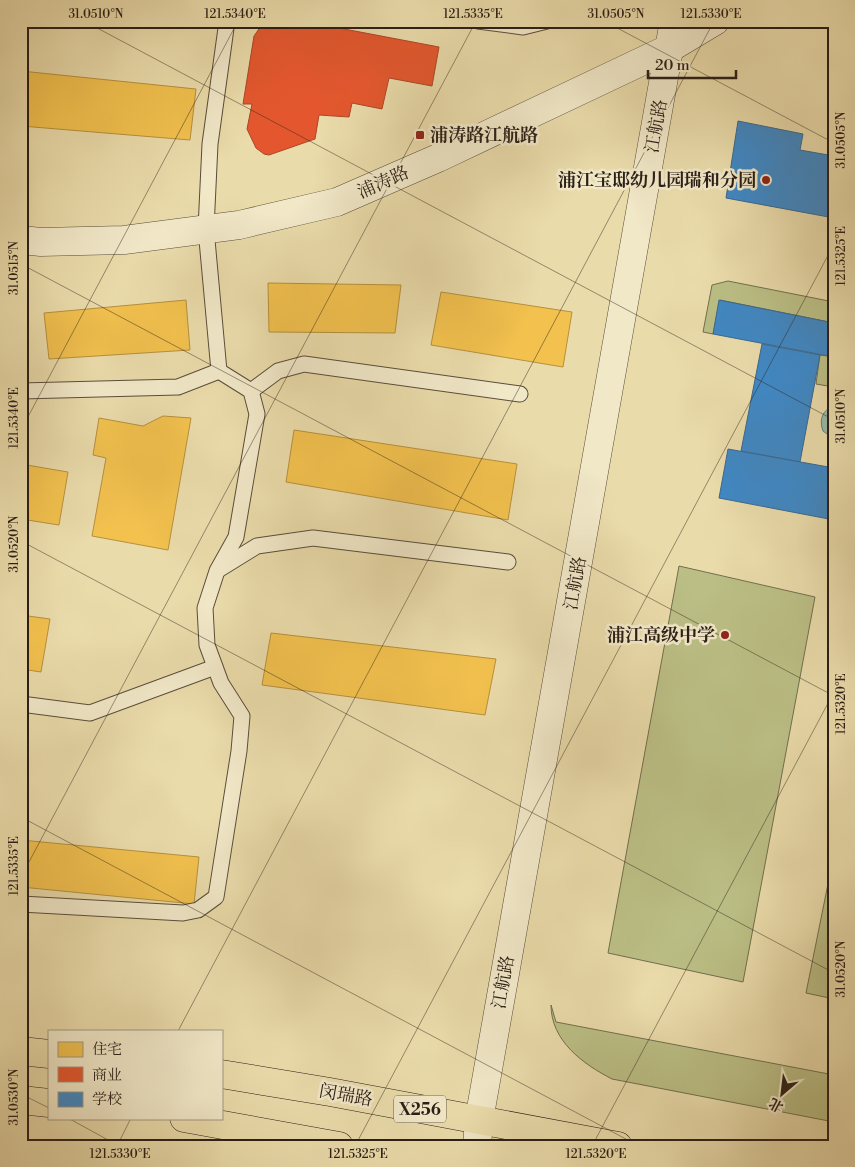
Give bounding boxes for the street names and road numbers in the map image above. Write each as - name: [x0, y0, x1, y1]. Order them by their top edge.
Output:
- street label: 江航路: [640, 98, 673, 155]
- street label: 浦涛路: [354, 161, 413, 204]
- street label: 江航路: [559, 555, 592, 612]
- street label: 江航路: [487, 954, 520, 1011]
- street label: 闵瑞路: [317, 1079, 374, 1112]
- road number: X256: [394, 1096, 446, 1122]

